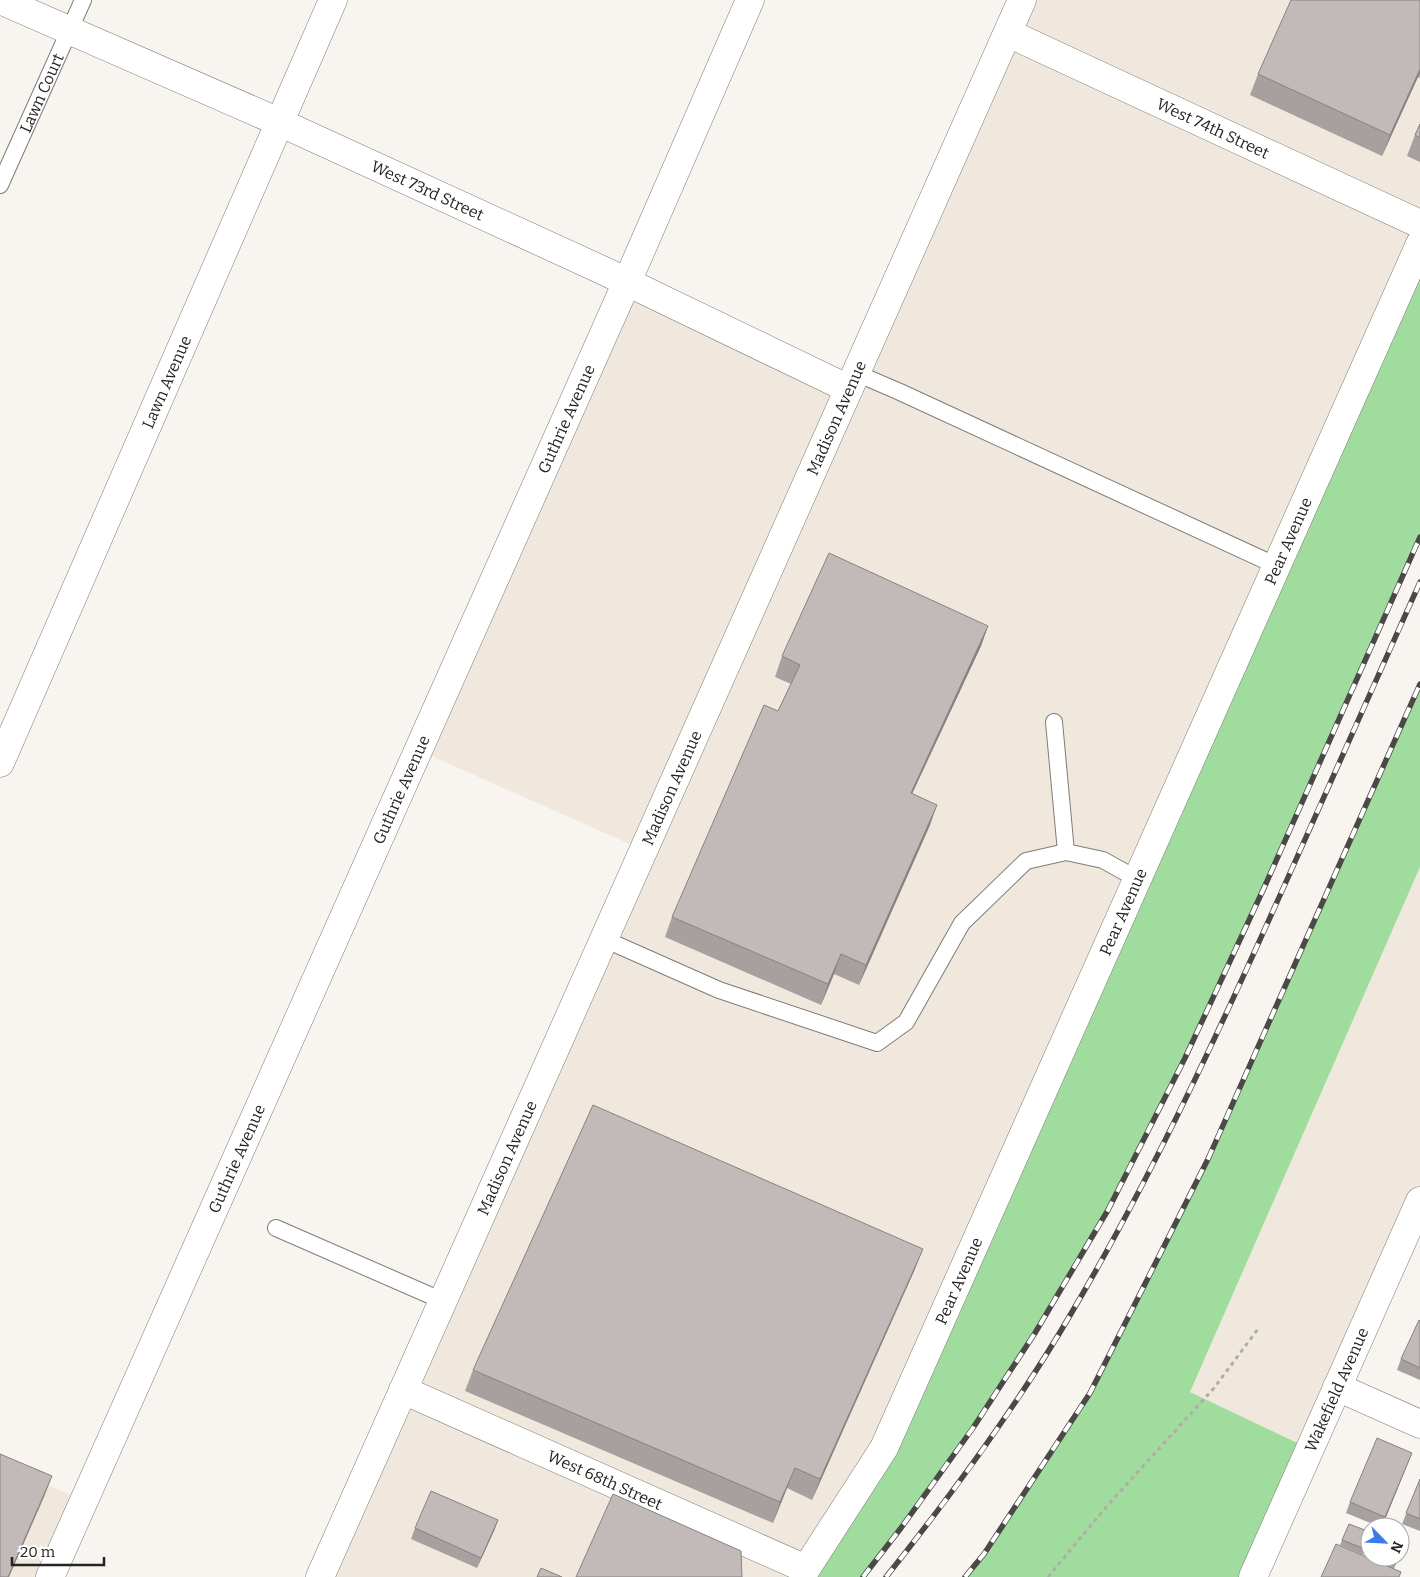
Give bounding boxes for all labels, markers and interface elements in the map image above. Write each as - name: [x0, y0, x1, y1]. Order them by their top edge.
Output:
- street label: Lawn Court: [16, 50, 68, 136]
- street label: West 74th Street: [1154, 94, 1272, 163]
- street label: West 73rd Street: [368, 157, 487, 225]
- street label: Lawn Avenue: [138, 333, 195, 431]
- street label: Madison Avenue: [803, 358, 870, 478]
- street label: Guthrie Avenue: [534, 362, 599, 476]
- street label: Pear Avenue: [1261, 494, 1316, 588]
- street label: Madison Avenue: [638, 728, 706, 848]
- street label: Guthrie Avenue: [369, 732, 434, 847]
- street label: Pear Avenue: [1096, 865, 1151, 958]
- street label: Madison Avenue: [473, 1098, 541, 1218]
- street label: Guthrie Avenue: [204, 1102, 269, 1216]
- street label: Pear Avenue: [931, 1234, 987, 1327]
- street label: Wakefield Avenue: [1301, 1325, 1373, 1455]
- street label: West 68th Street: [544, 1446, 665, 1514]
- north arrow: [1360, 1517, 1410, 1567]
- scale bar: [12, 1534, 105, 1566]
- text: N: [1386, 1539, 1406, 1556]
- text: 20 m: [20, 1543, 56, 1561]

